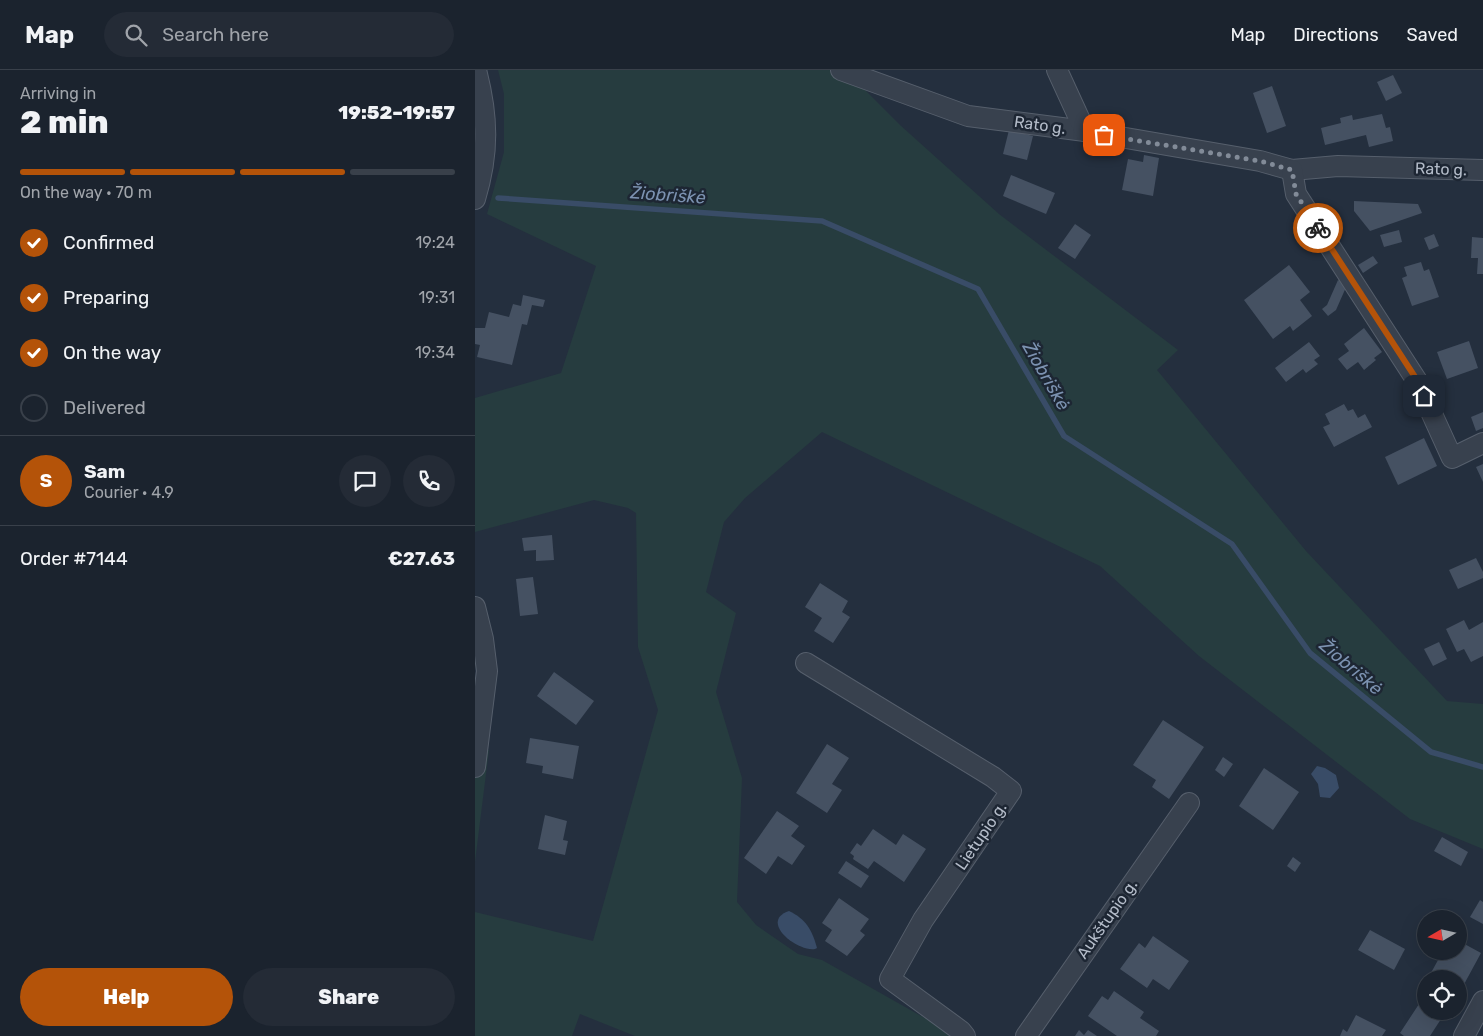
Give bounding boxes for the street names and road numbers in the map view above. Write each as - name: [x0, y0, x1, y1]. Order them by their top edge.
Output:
- street label: Rato g.: [1013, 112, 1067, 138]
- street label: Rato g.: [1415, 159, 1467, 179]
- street label: Lietupio g.: [951, 798, 1011, 874]
- street label: Aukštupio g.: [1073, 876, 1141, 962]

